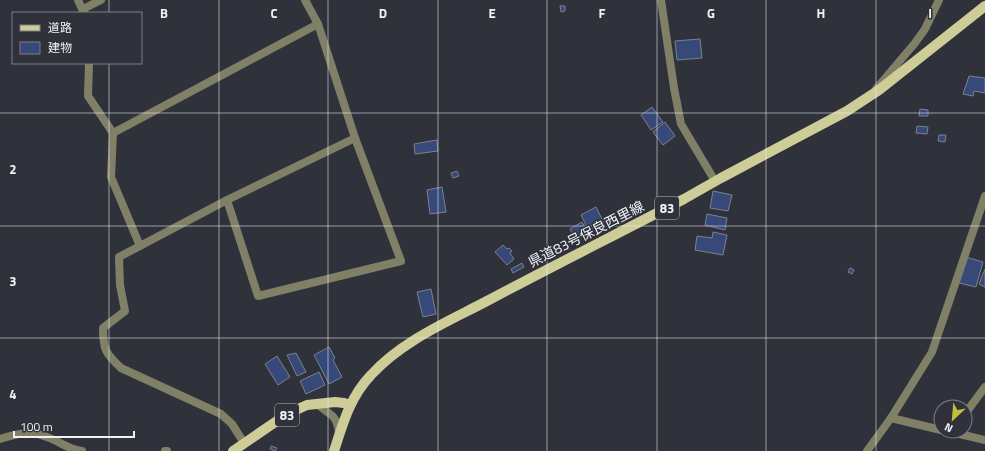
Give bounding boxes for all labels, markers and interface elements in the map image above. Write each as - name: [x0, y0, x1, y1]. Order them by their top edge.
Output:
- text: B: [160, 3, 168, 23]
- text: C: [270, 3, 278, 23]
- text: D: [379, 3, 387, 23]
- text: E: [488, 3, 496, 23]
- text: F: [599, 3, 606, 23]
- text: G: [707, 3, 715, 23]
- text: H: [817, 3, 825, 23]
- text: I: [928, 3, 932, 23]
- legend: [12, 12, 142, 64]
- text: 道路: [48, 18, 72, 37]
- text: 建物: [48, 38, 72, 57]
- text: 2: [9, 159, 17, 179]
- street label: 県道83号保良西里線: [524, 195, 647, 272]
- road number: 83: [655, 197, 679, 219]
- text: 3: [9, 271, 17, 291]
- text: 4: [9, 384, 17, 404]
- north arrow: [933, 399, 973, 439]
- road number: 83: [275, 404, 299, 426]
- scale bar: [14, 413, 134, 439]
- text: 100 m: [20, 417, 53, 436]
- text: N: [942, 419, 956, 437]

